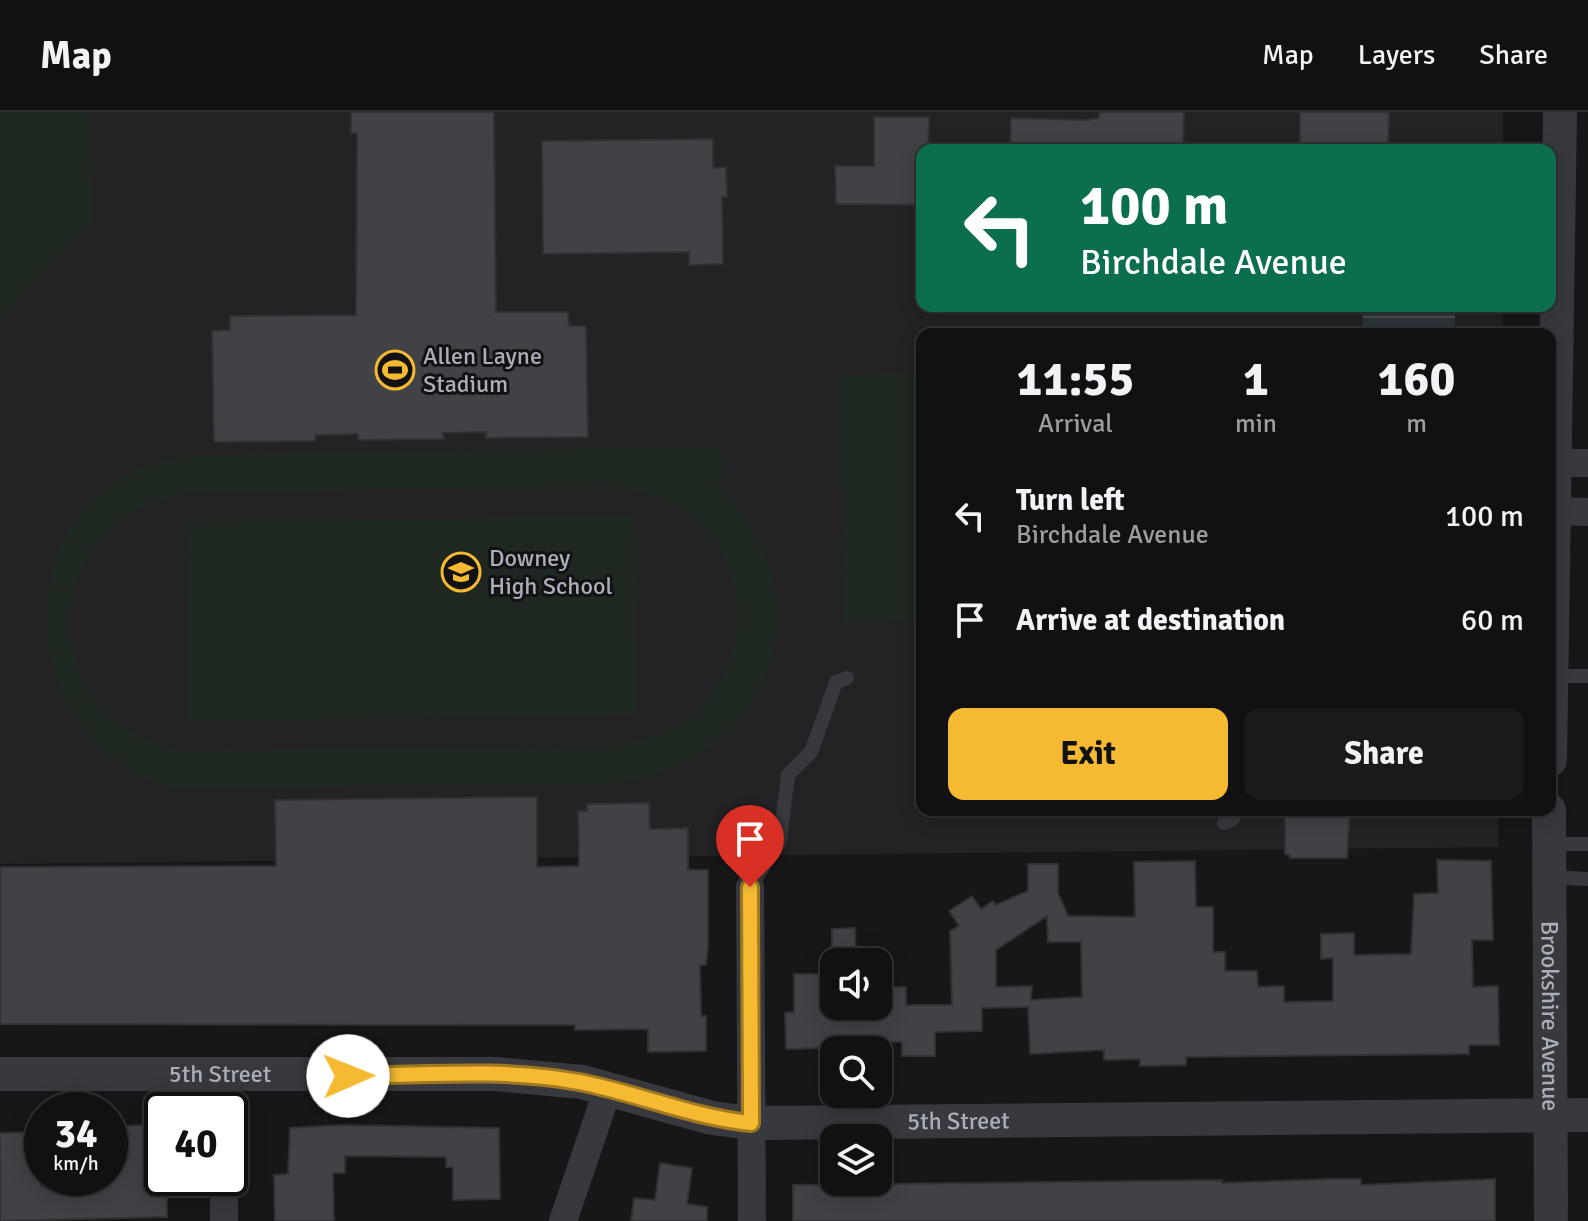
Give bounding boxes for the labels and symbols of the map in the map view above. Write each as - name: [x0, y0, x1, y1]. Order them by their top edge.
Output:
- place label: Allen Layne Stadium: [423, 341, 542, 399]
- sports icon: Allen Layne Stadium: [374, 349, 416, 391]
- place label: Downey High School: [489, 543, 612, 601]
- school or university icon: Downey High School: [440, 551, 482, 593]
- pin: [716, 805, 784, 887]
- street label: Brookshire Avenue: [1535, 921, 1565, 1111]
- position arrow: [306, 1034, 390, 1118]
- street label: 5th Street: [169, 1059, 271, 1089]
- speed limit sign: 40: [144, 1092, 248, 1196]
- street label: 5th Street: [907, 1106, 1010, 1137]

